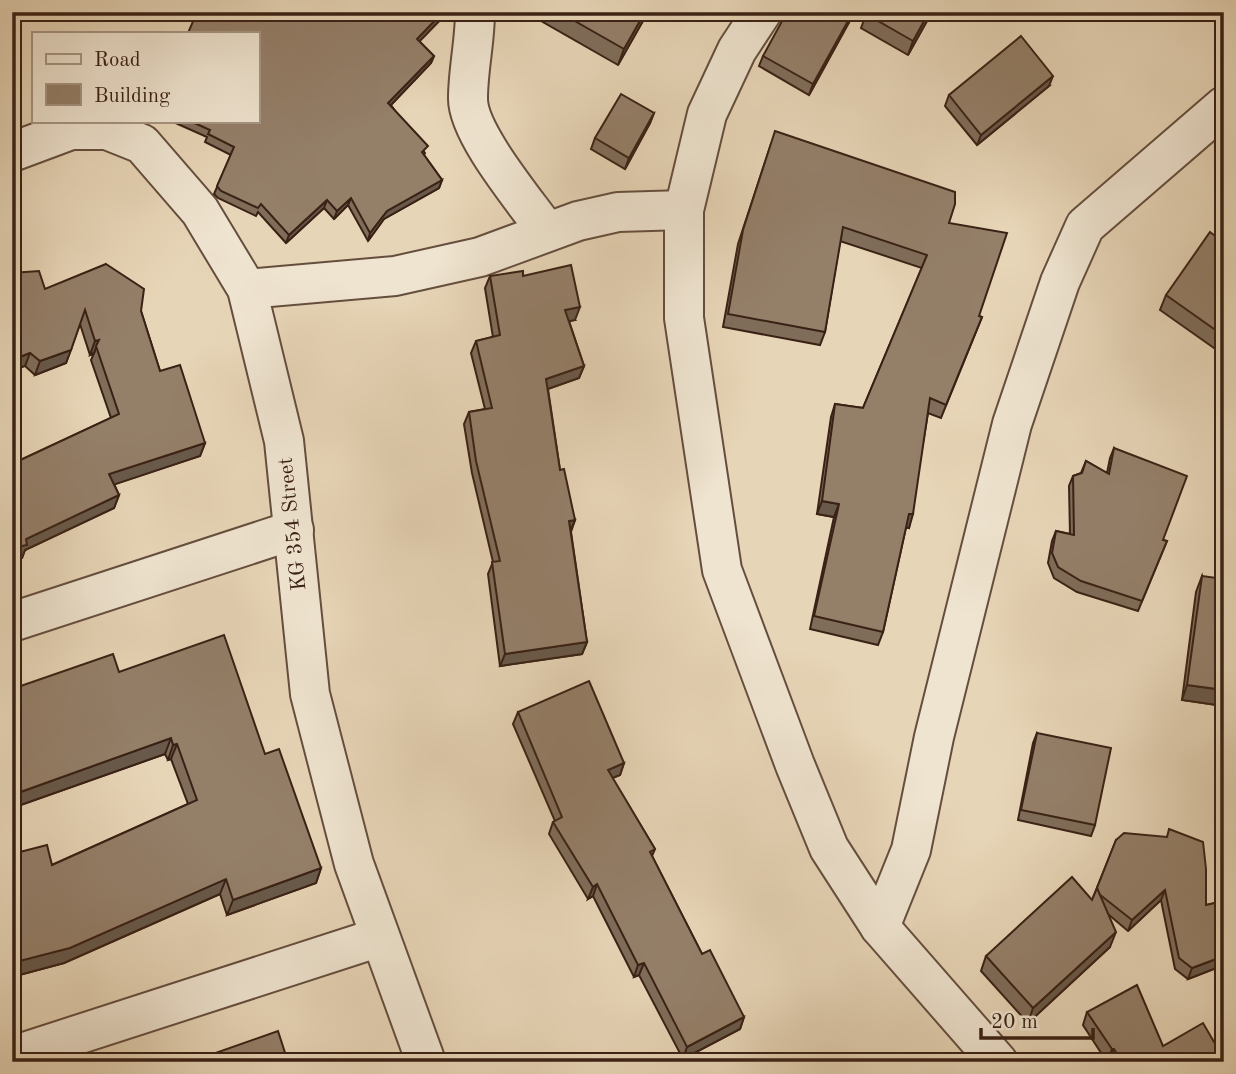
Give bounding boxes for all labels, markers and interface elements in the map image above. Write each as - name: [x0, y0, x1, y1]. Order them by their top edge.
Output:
- legend: [32, 32, 259, 122]
- text: Road: [94, 50, 141, 71]
- text: Building: [94, 86, 171, 107]
- street label: KG 354 Street: [276, 456, 310, 592]
- scale bar: [981, 997, 1092, 1041]
- text: 20 m: [991, 1012, 1038, 1033]

